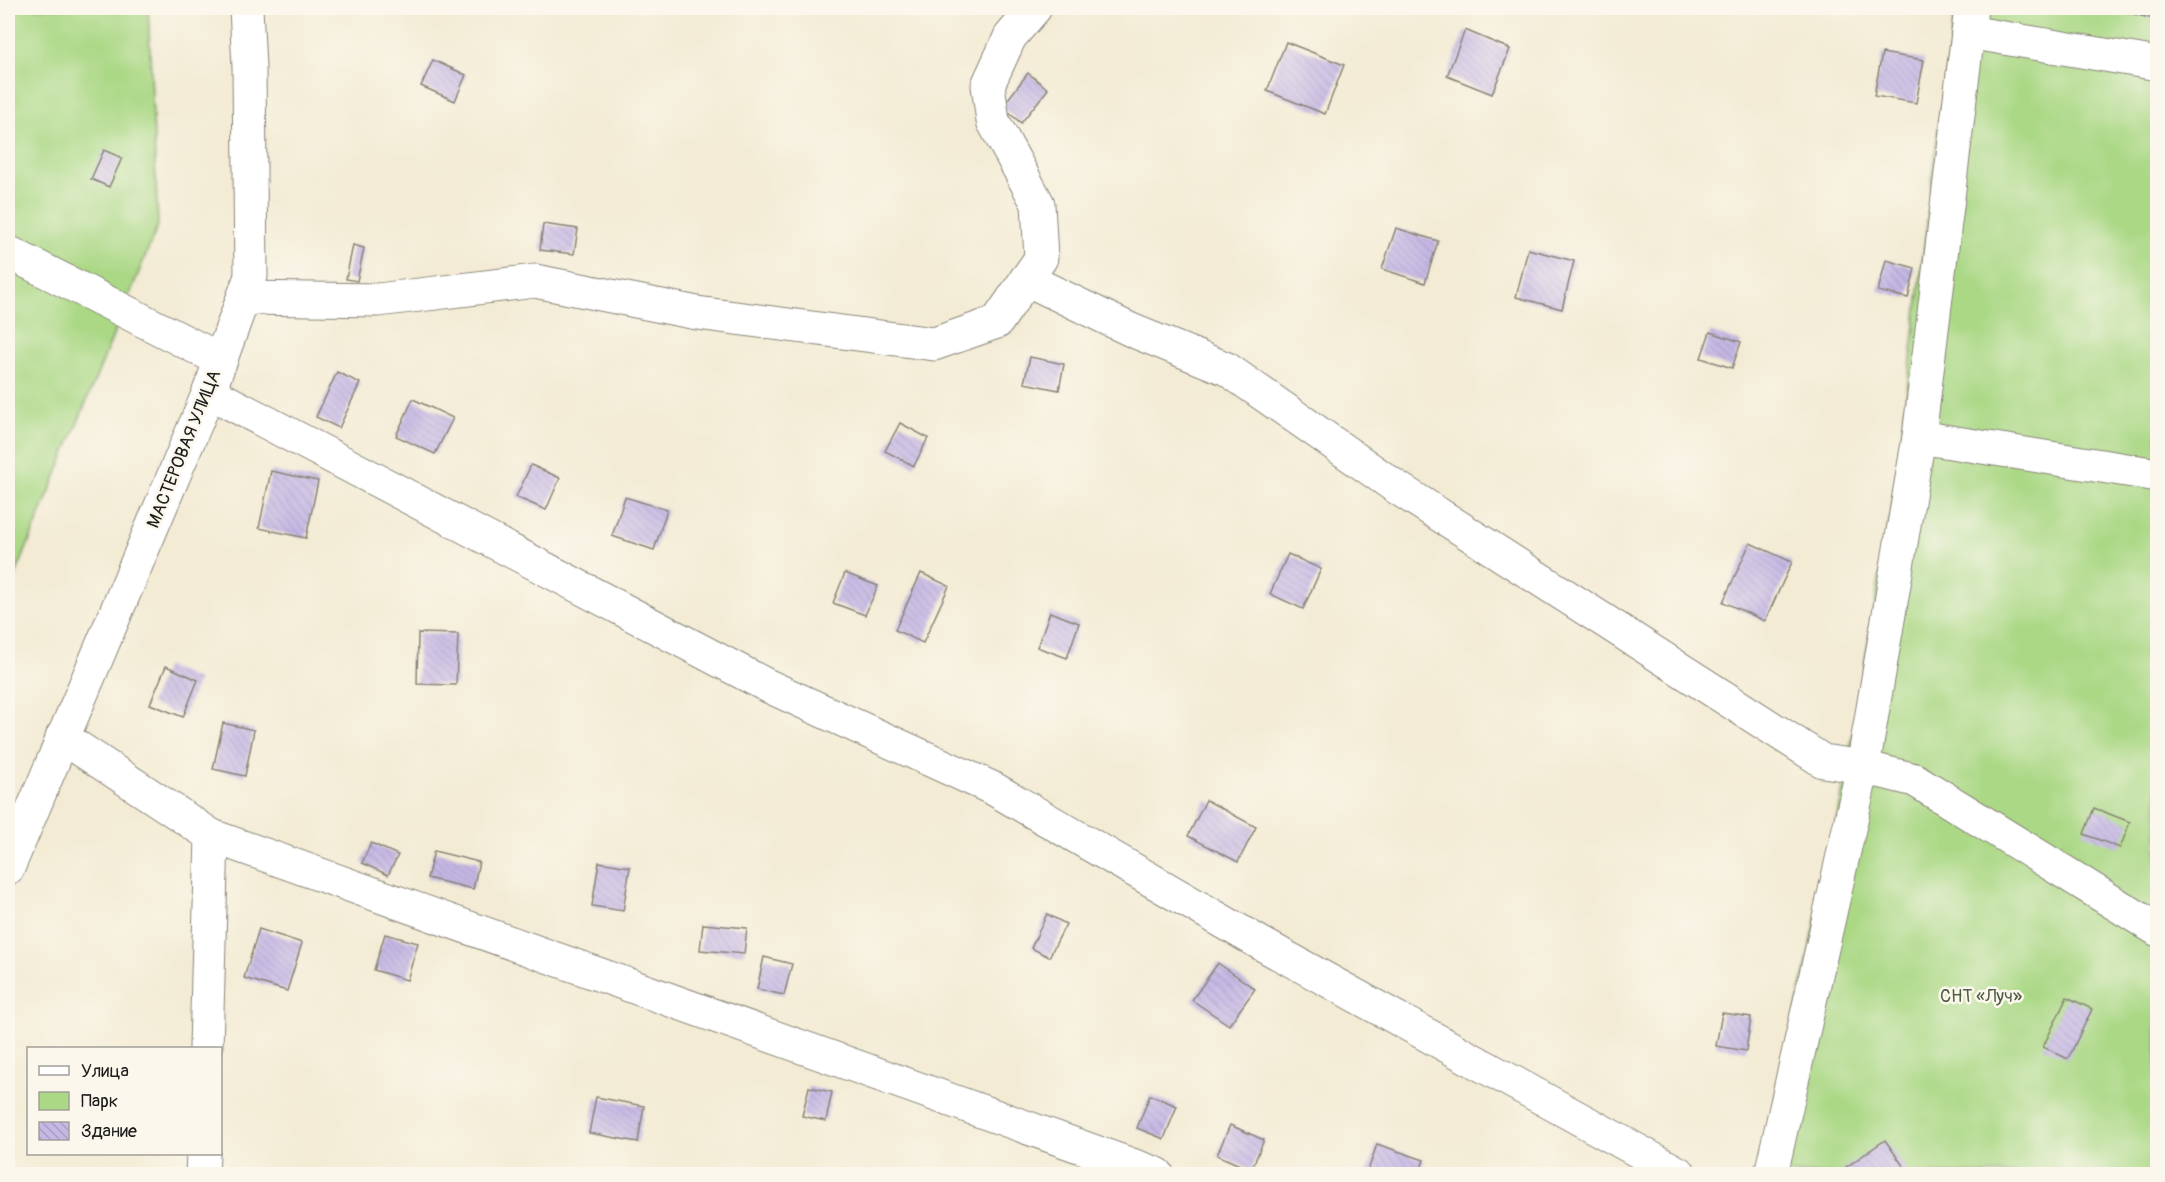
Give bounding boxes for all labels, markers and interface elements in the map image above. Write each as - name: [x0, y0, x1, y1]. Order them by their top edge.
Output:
- street label: МАСТЕРОВАЯ УЛИЦА: [142, 366, 226, 531]
- park label: СНТ «Луч»: [1940, 985, 2022, 1008]
- legend: [27, 1047, 222, 1155]
- text: Улица: [81, 1060, 129, 1083]
- text: Парк: [81, 1090, 118, 1113]
- text: Здание: [81, 1120, 137, 1143]

